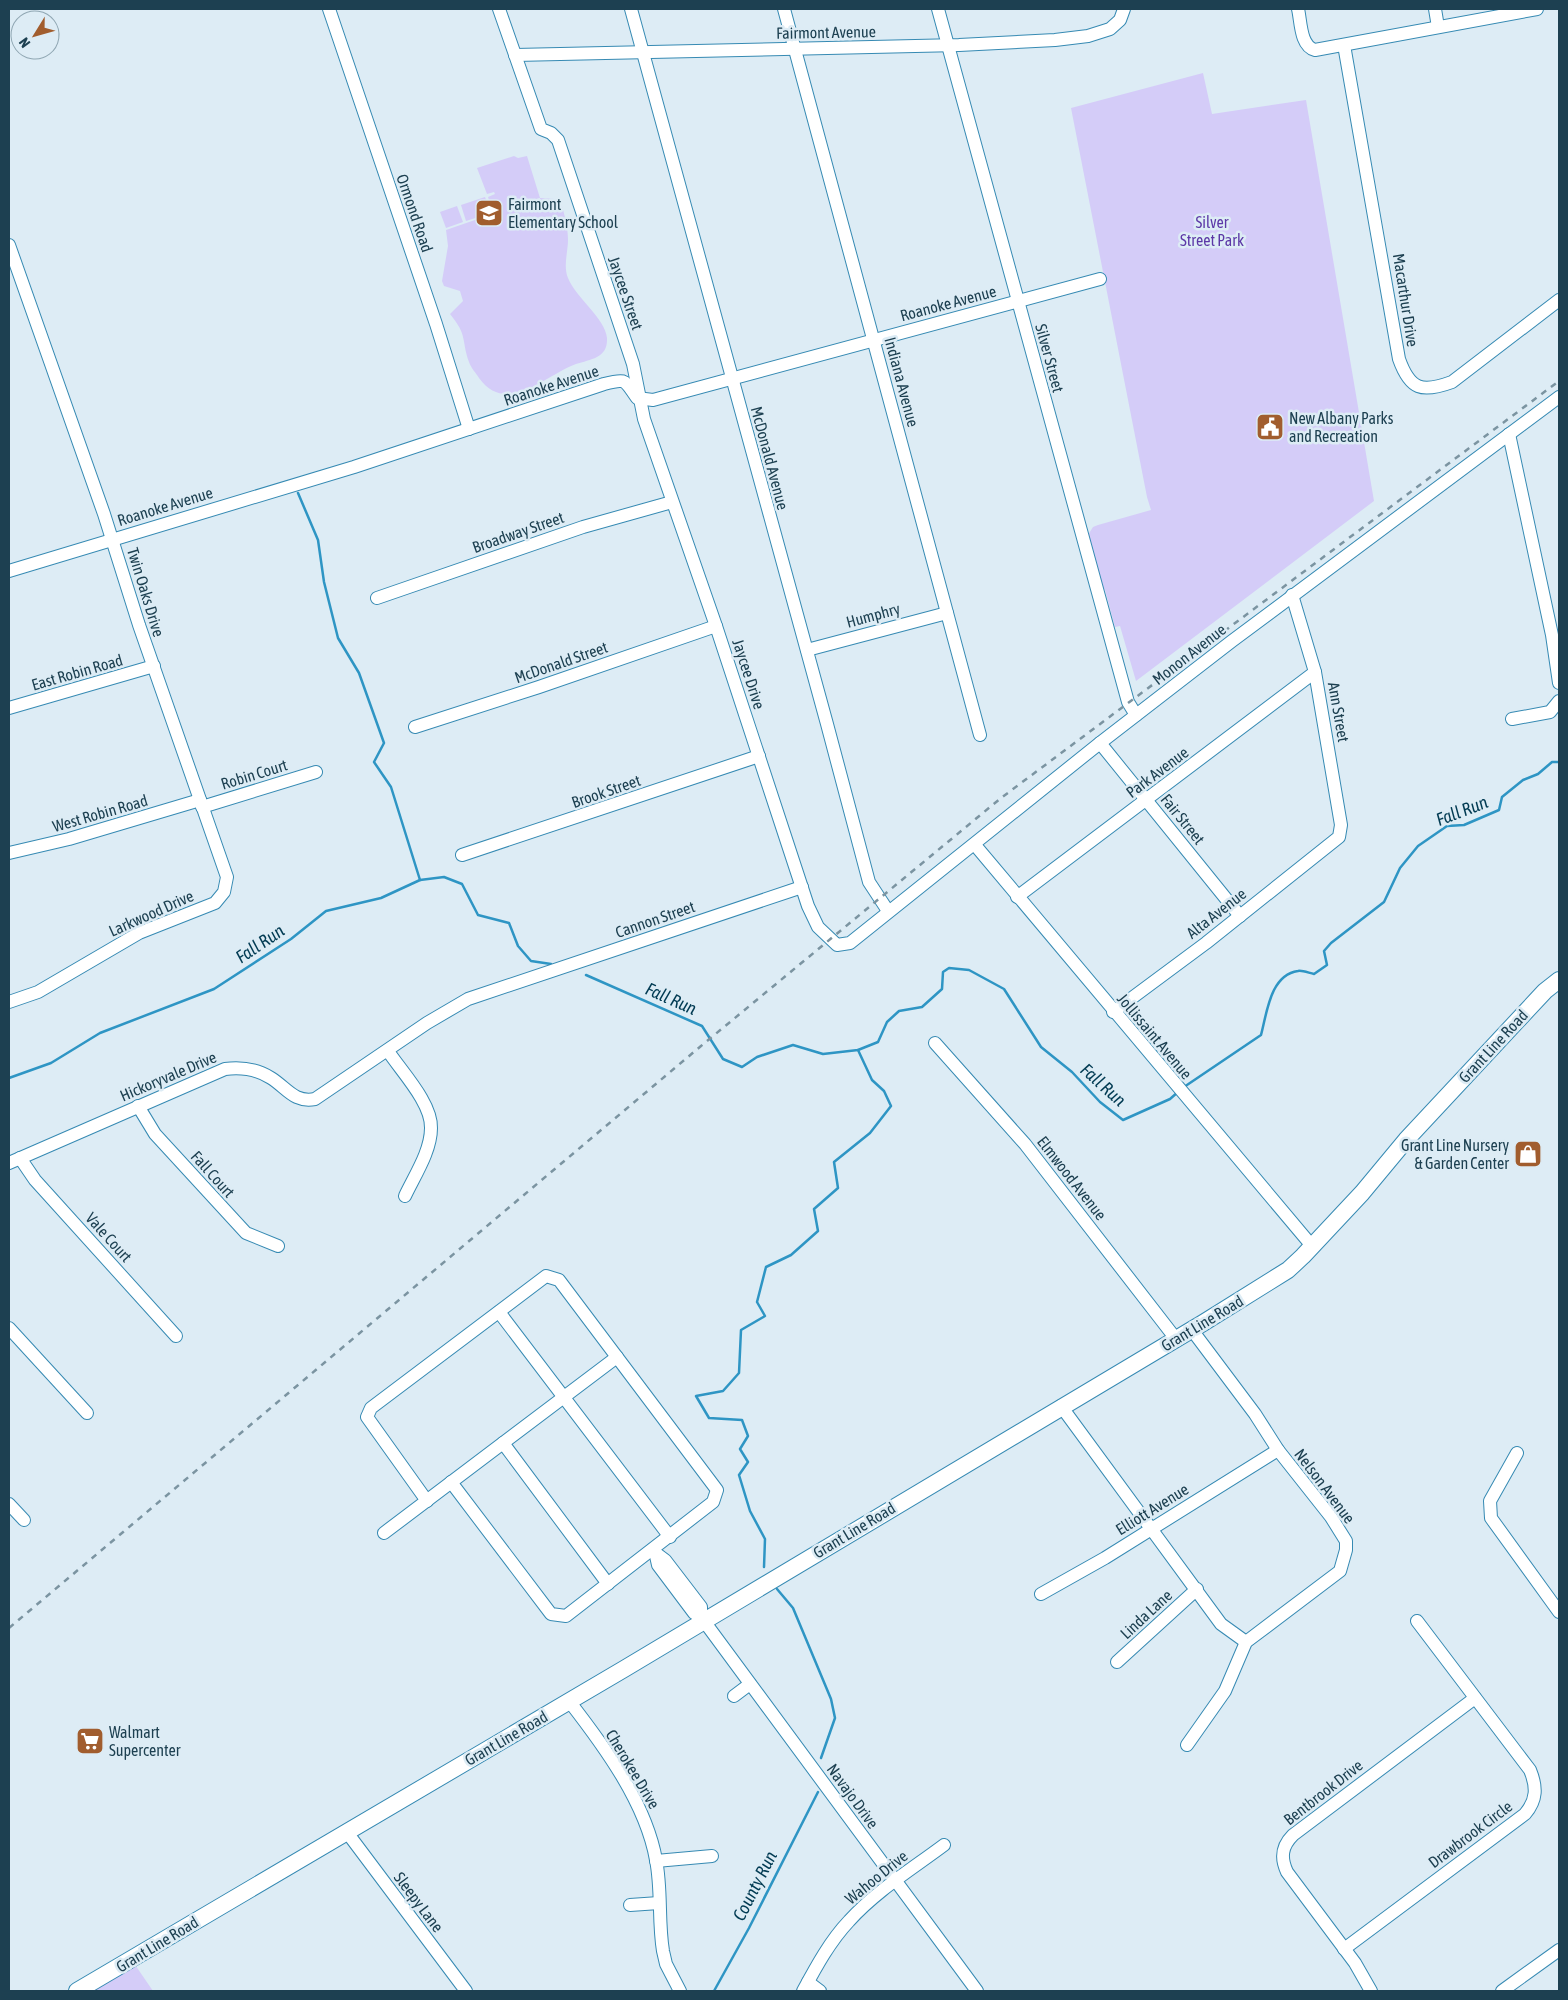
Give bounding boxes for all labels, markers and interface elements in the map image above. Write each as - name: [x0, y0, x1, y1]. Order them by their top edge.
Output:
- north arrow: [10, 10, 60, 60]
- street label: Fairmont Avenue: [776, 22, 876, 42]
- text: N: [16, 35, 33, 51]
- street label: Ormond Road: [393, 172, 437, 254]
- place label: Fairmont Elementary School: [508, 195, 619, 232]
- school or university icon: Fairmont Elementary School: [474, 198, 504, 228]
- park label: Silver Street Park: [1180, 213, 1244, 249]
- street label: Macarthur Drive: [1390, 252, 1422, 348]
- street label: Jaycee Street: [604, 254, 647, 333]
- street label: Roanoke Avenue: [898, 282, 998, 324]
- street label: Silver Street: [1032, 322, 1068, 395]
- street label: Indiana Avenue: [881, 335, 923, 429]
- street label: Roanoke Avenue: [501, 361, 601, 409]
- street label: McDonald Avenue: [748, 404, 792, 512]
- place label: New Albany Parks and Recreation: [1289, 409, 1394, 445]
- public building icon: New Albany Parks and Recreation: [1255, 412, 1285, 442]
- street label: Roanoke Avenue: [115, 483, 215, 529]
- street label: Broadway Street: [470, 508, 567, 557]
- street label: Twin Oaks Drive: [124, 545, 168, 639]
- street label: Humphry: [844, 599, 903, 632]
- street label: Monon Avenue: [1149, 620, 1229, 688]
- street label: Jaycee Drive: [728, 637, 769, 712]
- street label: McDonald Street: [512, 638, 610, 686]
- street label: East Robin Road: [29, 650, 125, 694]
- street label: Ann Street: [1325, 681, 1353, 744]
- street label: Park Avenue: [1122, 743, 1192, 801]
- street label: Robin Court: [219, 755, 290, 793]
- street label: Brook Street: [569, 771, 643, 811]
- street label: Fair Street: [1157, 790, 1209, 848]
- street label: West Robin Road: [50, 791, 150, 835]
- water label: Fall Run: [1433, 791, 1491, 830]
- street label: Alta Avenue: [1183, 884, 1249, 942]
- street label: Larkwood Drive: [106, 886, 196, 940]
- street label: Cannon Street: [613, 897, 697, 941]
- water label: Fall Run: [232, 920, 288, 967]
- water label: Fall Run: [642, 978, 700, 1019]
- street label: Jollissaint Avenue: [1114, 990, 1196, 1082]
- street label: Grant Line Road: [1455, 1006, 1531, 1086]
- street label: Hickoryvale Drive: [117, 1048, 219, 1105]
- water label: Fall Run: [1076, 1059, 1131, 1111]
- street label: Elmwood Avenue: [1034, 1133, 1110, 1223]
- place label: Grant Line Nursery & Garden Center: [1401, 1136, 1509, 1172]
- shop icon: Grant Line Nursery & Garden Center: [1513, 1139, 1543, 1169]
- street label: Fall Court: [188, 1147, 239, 1201]
- street label: Vale Court: [82, 1209, 136, 1266]
- street label: Grant Line Road: [1158, 1291, 1246, 1355]
- street label: Nelson Avenue: [1291, 1445, 1359, 1527]
- street label: Elliott Avenue: [1112, 1480, 1192, 1538]
- street label: Grant Line Road: [810, 1498, 898, 1562]
- street label: Linda Lane: [1117, 1586, 1175, 1642]
- street label: Grant Line Road: [461, 1707, 551, 1769]
- place label: Walmart Supercenter: [109, 1723, 181, 1760]
- supermarket icon: Walmart Supercenter: [75, 1726, 105, 1756]
- street label: Cherokee Drive: [602, 1726, 664, 1812]
- street label: Bentbrook Drive: [1280, 1756, 1366, 1828]
- street label: Navajo Drive: [823, 1760, 882, 1832]
- street label: Drawbrook Circle: [1425, 1797, 1515, 1871]
- water label: County Run: [728, 1847, 781, 1924]
- street label: Wahoo Drive: [841, 1847, 911, 1907]
- street label: Sleepy Lane: [390, 1869, 447, 1936]
- street label: Grant Line Road: [113, 1912, 201, 1976]

